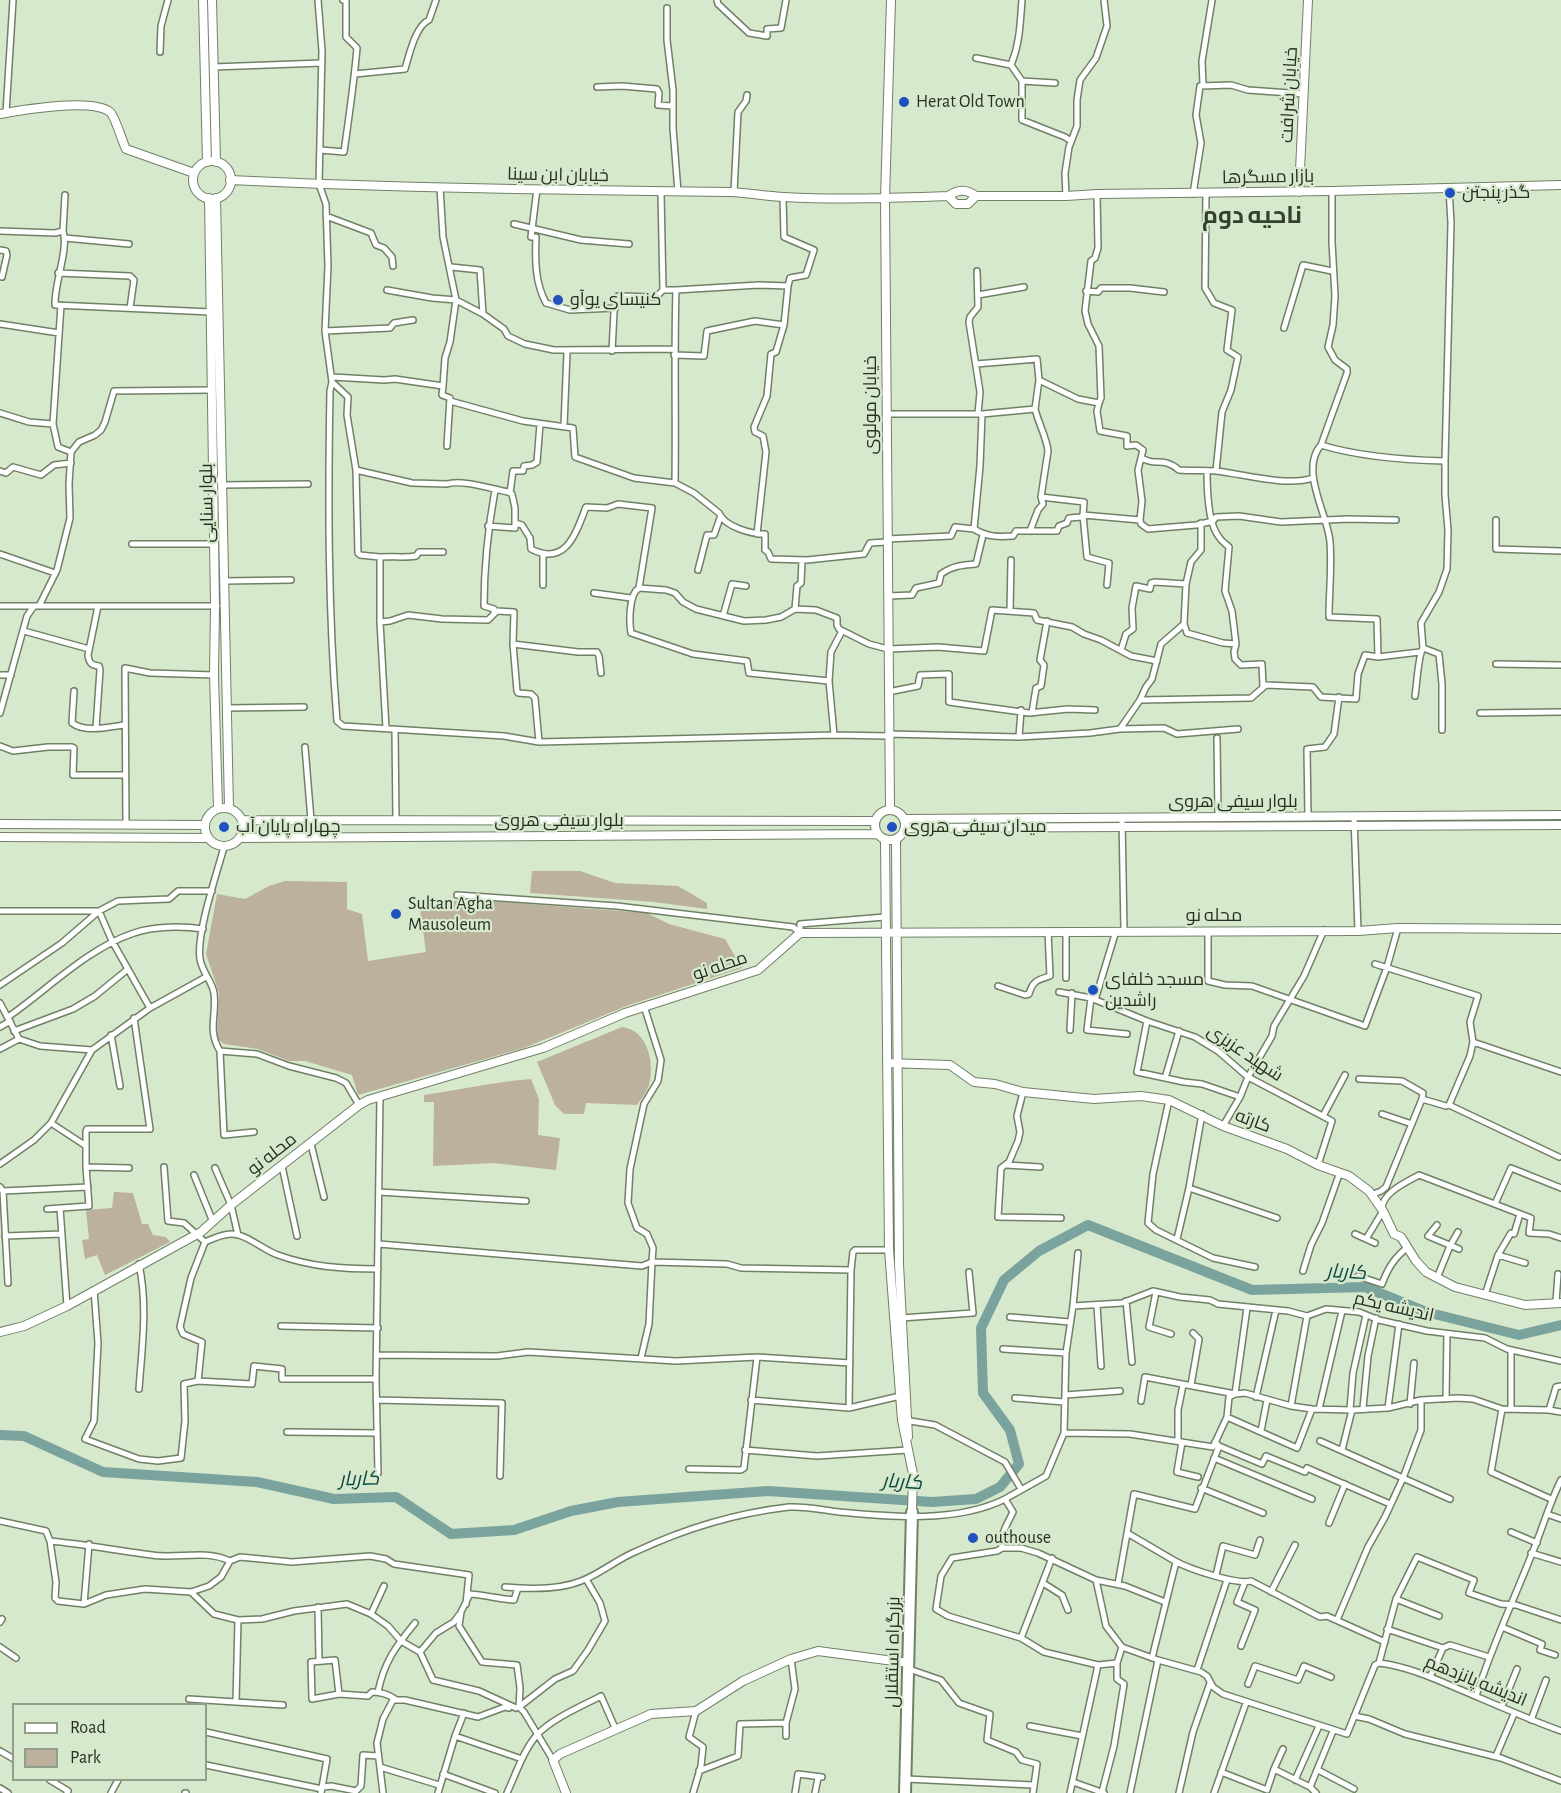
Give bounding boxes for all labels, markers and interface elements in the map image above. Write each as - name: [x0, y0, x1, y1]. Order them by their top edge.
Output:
- street label: خیابان شرافت: [1276, 46, 1302, 144]
- place label: Herat Old Town: [916, 91, 1025, 113]
- marker: Herat Old Town: [897, 95, 911, 109]
- street label: خیابان ابن سینا: [507, 163, 609, 187]
- street label: بازار مسگرها: [1222, 165, 1314, 189]
- place label: گذر پنجتن: [1462, 182, 1530, 204]
- marker: گذر پنجتن: [1443, 186, 1457, 200]
- district label: ناحیه دوم: [1202, 202, 1302, 230]
- place label: کنیسای یوآو: [570, 289, 662, 311]
- marker: کنیسای یوآو: [551, 293, 565, 307]
- street label: خیابان مولوی: [860, 355, 882, 455]
- street label: بلوار سنایی: [196, 463, 218, 543]
- street label: بلوار سیفی هروی: [1168, 791, 1298, 813]
- street label: بلوار سیفی هروی: [494, 810, 624, 832]
- place label: چهاراه پایان آب: [236, 816, 340, 838]
- place label: میدان سیفی هروی: [904, 816, 1047, 838]
- marker: چهاراه پایان آب: [217, 820, 231, 834]
- marker: میدان سیفی هروی: [885, 820, 899, 834]
- place label: Sultan Agha Mausoleum: [408, 893, 493, 936]
- street label: محله نو: [1186, 905, 1242, 927]
- marker: Sultan Agha Mausoleum: [389, 907, 403, 921]
- street label: محله نو: [690, 947, 750, 985]
- place label: مسجد خلفای راشدین: [1105, 969, 1204, 1012]
- marker: مسجد خلفای راشدین: [1086, 983, 1100, 997]
- street label: شهید عزیزی: [1203, 1020, 1287, 1086]
- street label: کارته: [1232, 1105, 1274, 1137]
- street label: محله نو: [243, 1128, 301, 1180]
- water label: کاربار: [1325, 1259, 1367, 1285]
- street label: اندیشه یکم: [1352, 1287, 1436, 1327]
- water label: کاربار: [339, 1467, 379, 1491]
- water label: کاربار: [881, 1469, 923, 1495]
- place label: outhouse: [985, 1527, 1051, 1549]
- marker: outhouse: [966, 1531, 980, 1545]
- street label: بزرگراه استقلال: [881, 1596, 905, 1708]
- street label: اندیشه پانزدهم: [1422, 1651, 1530, 1711]
- legend: [12, 1703, 207, 1781]
- text: Road: [70, 1719, 106, 1737]
- text: Park: [70, 1749, 101, 1767]

